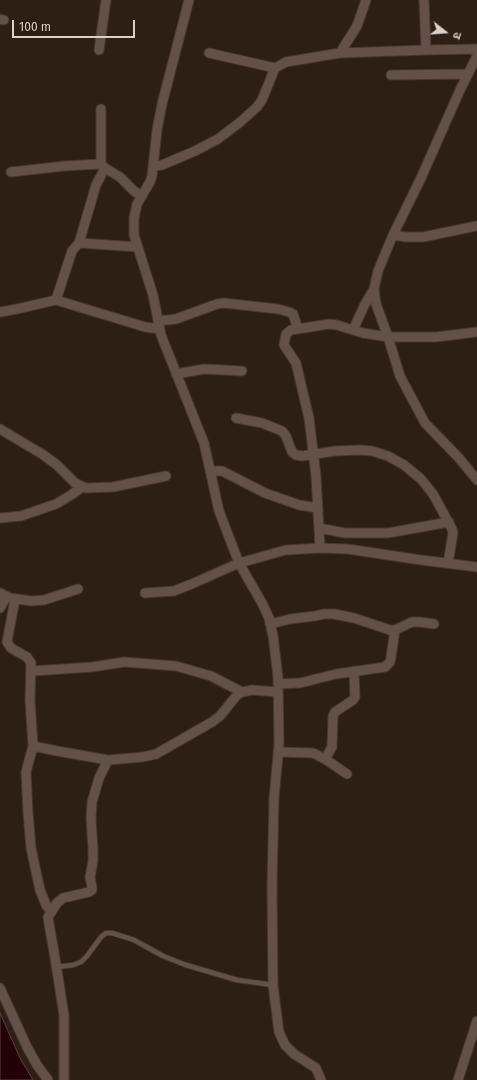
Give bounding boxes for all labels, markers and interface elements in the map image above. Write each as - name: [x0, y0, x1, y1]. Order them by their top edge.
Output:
- scale bar: [14, 12, 137, 38]
- north arrow: [425, 12, 465, 52]
- text: 100 m: [19, 20, 51, 34]
- text: उ: [450, 31, 464, 41]

